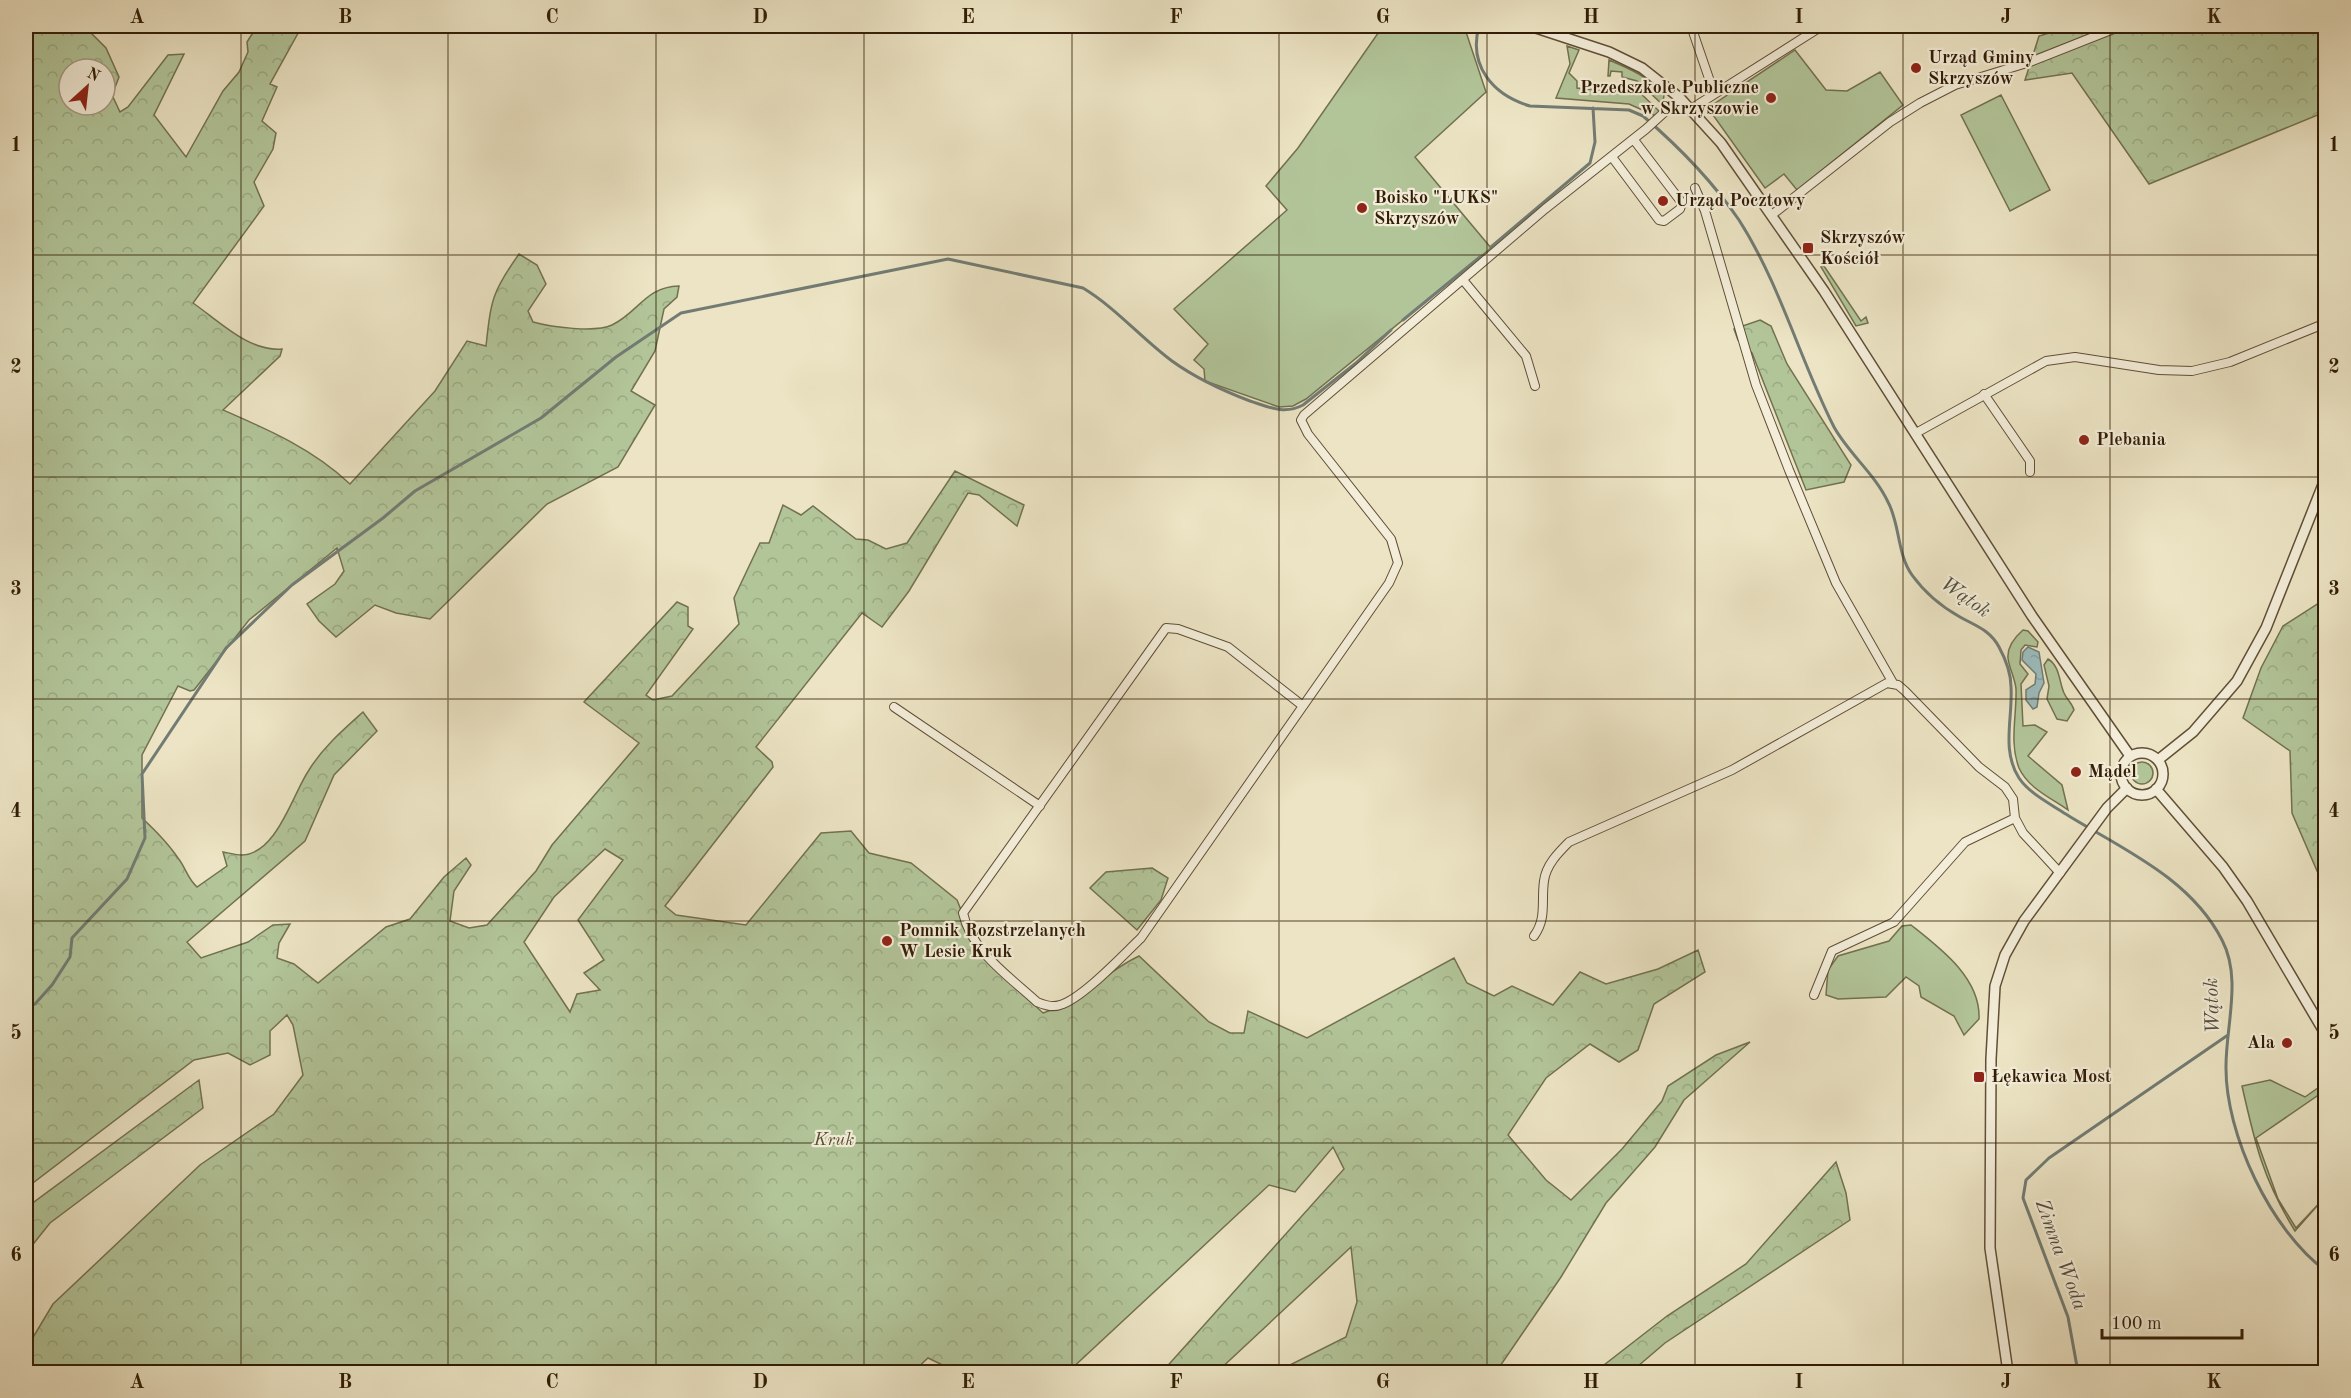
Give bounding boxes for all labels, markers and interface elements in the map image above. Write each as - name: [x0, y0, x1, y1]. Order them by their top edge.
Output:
- text: A: [129, 8, 145, 28]
- text: B: [338, 8, 352, 28]
- text: C: [545, 8, 559, 28]
- text: D: [752, 8, 768, 28]
- text: E: [961, 8, 975, 28]
- text: F: [1169, 8, 1183, 28]
- text: G: [1376, 8, 1390, 28]
- text: H: [1583, 8, 1599, 28]
- text: I: [1795, 8, 1803, 28]
- text: J: [2001, 8, 2012, 28]
- text: K: [2206, 8, 2222, 28]
- place label: Urząd Gminy Skrzyszów: [1928, 49, 2034, 88]
- north arrow: [57, 57, 117, 117]
- marker: Urząd Gminy Skrzyszów: [1909, 61, 1923, 75]
- text: N: [84, 66, 103, 86]
- place label: Przedszkole Publiczne w Skrzyszowie: [1580, 79, 1759, 118]
- marker: Przedszkole Publiczne w Skrzyszowie: [1764, 91, 1778, 105]
- text: 1: [10, 136, 22, 156]
- text: 1: [2328, 136, 2340, 156]
- place label: Boisko "LUKS" Skrzyszów: [1374, 189, 1498, 228]
- place label: Urząd Pocztowy: [1675, 192, 1805, 210]
- marker: Urząd Pocztowy: [1656, 194, 1670, 208]
- marker: Boisko "LUKS" Skrzyszów: [1355, 201, 1369, 215]
- place label: Skrzyszów Kościół: [1820, 229, 1906, 268]
- marker: Skrzyszów Kościół: [1801, 241, 1815, 255]
- text: 2: [10, 358, 22, 378]
- text: 2: [2328, 358, 2340, 378]
- place label: Plebania: [2096, 431, 2166, 449]
- marker: Plebania: [2077, 433, 2091, 447]
- water label: Wątok: [1936, 574, 1994, 622]
- text: 3: [10, 580, 22, 600]
- text: 3: [2328, 580, 2340, 600]
- place label: Mądel: [2088, 763, 2137, 781]
- marker: Mądel: [2069, 765, 2083, 779]
- text: 4: [10, 802, 22, 822]
- text: 4: [2328, 802, 2340, 822]
- place label: Pomnik Rozstrzelanych W Lesie Kruk: [899, 922, 1086, 961]
- marker: Pomnik Rozstrzelanych W Lesie Kruk: [880, 934, 894, 948]
- water label: Wątok: [2202, 977, 2224, 1034]
- text: 5: [10, 1023, 22, 1044]
- text: 5: [2328, 1023, 2340, 1044]
- place label: Ala: [2247, 1034, 2275, 1052]
- marker: Ala: [2280, 1036, 2294, 1050]
- place label: Łękawica Most: [1991, 1068, 2112, 1086]
- marker: Łękawica Most: [1972, 1070, 1986, 1084]
- park label: Kruk: [813, 1131, 854, 1149]
- water label: Zimna Woda: [2031, 1197, 2089, 1313]
- text: 6: [10, 1246, 22, 1266]
- text: 6: [2328, 1246, 2340, 1266]
- scale bar: [2102, 1302, 2242, 1340]
- text: 100 m: [2111, 1315, 2162, 1333]
- text: A: [129, 1373, 145, 1393]
- text: B: [338, 1373, 352, 1393]
- text: C: [545, 1373, 559, 1393]
- text: D: [752, 1373, 768, 1393]
- text: E: [961, 1373, 975, 1393]
- text: F: [1169, 1373, 1183, 1393]
- text: G: [1376, 1373, 1390, 1393]
- text: H: [1583, 1373, 1599, 1393]
- text: I: [1795, 1373, 1803, 1393]
- text: J: [2001, 1373, 2012, 1393]
- text: K: [2206, 1373, 2222, 1393]

